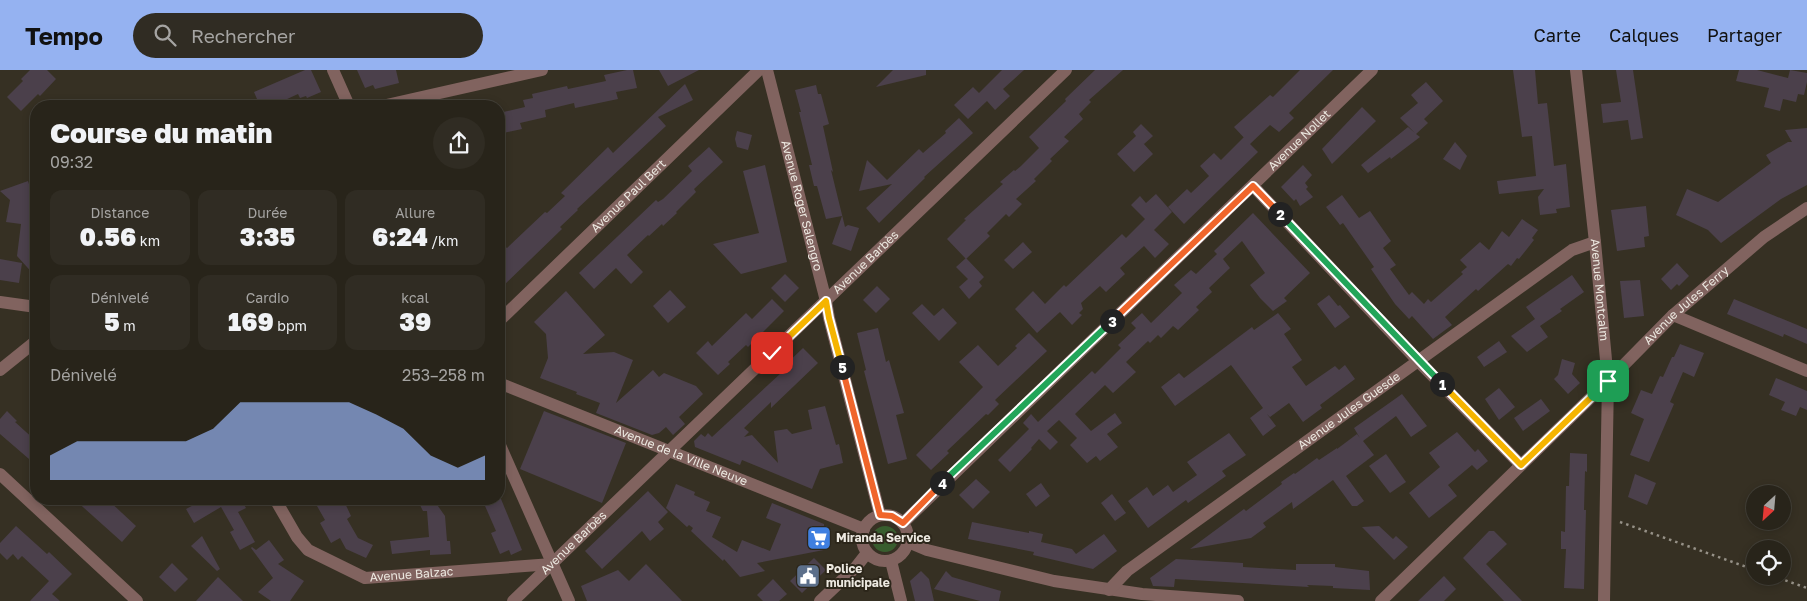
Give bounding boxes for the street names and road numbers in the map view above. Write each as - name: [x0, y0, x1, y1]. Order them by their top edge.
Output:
- street label: Avenue Nollet: [1265, 106, 1333, 173]
- street label: Avenue Roger Salengro: [778, 139, 826, 273]
- street label: Avenue Paul Bert: [587, 156, 669, 235]
- street label: Avenue Barbès: [829, 227, 901, 297]
- street label: Avenue Montcalm: [1588, 238, 1612, 342]
- street label: Avenue Jules Ferry: [1640, 262, 1732, 347]
- street label: Avenue Jules Guesde: [1295, 368, 1403, 452]
- street label: Avenue de la Ville Neuve: [612, 422, 750, 489]
- street label: Avenue Barbès: [537, 507, 609, 578]
- street label: Avenue Balzac: [369, 563, 454, 585]

